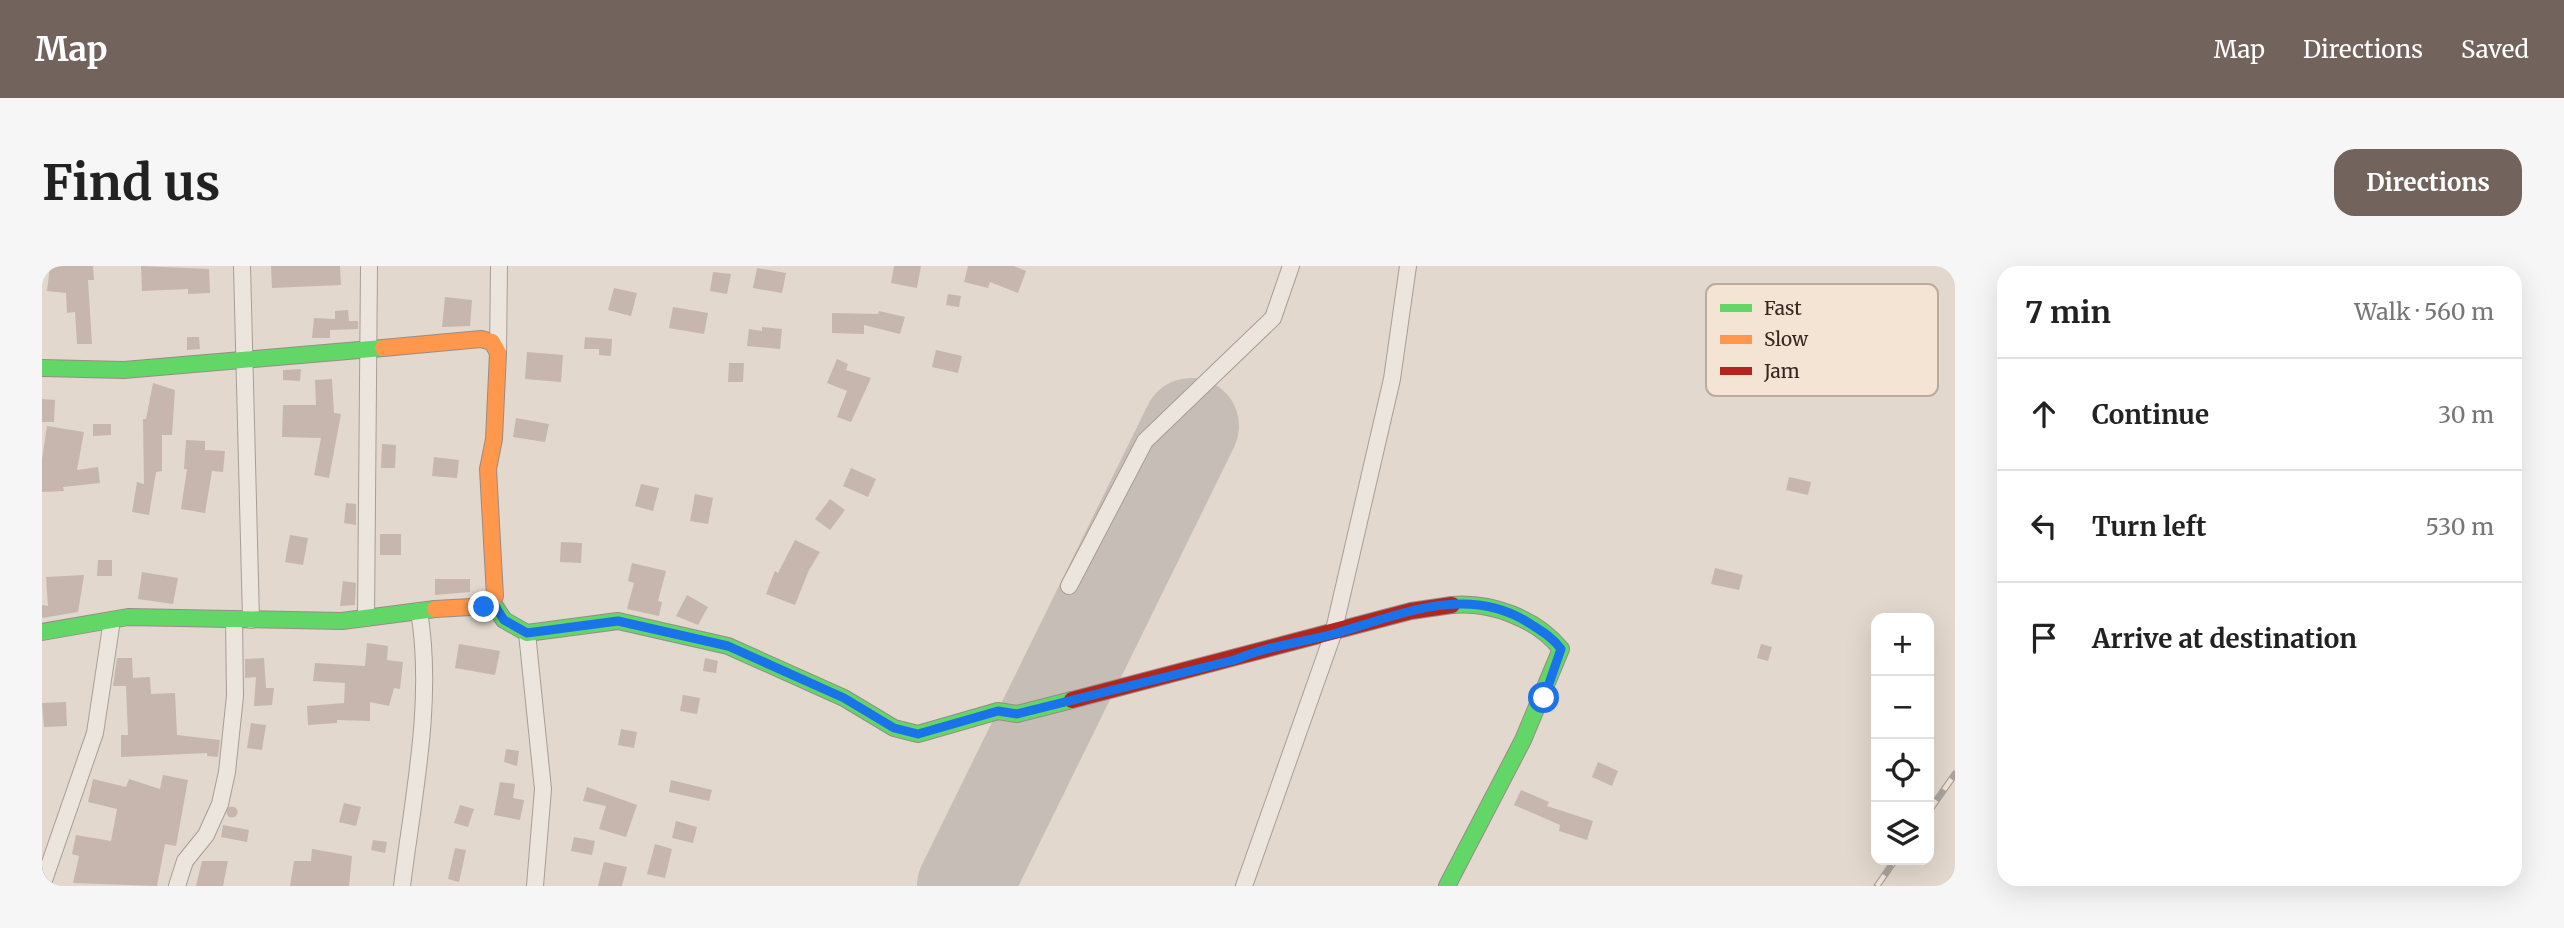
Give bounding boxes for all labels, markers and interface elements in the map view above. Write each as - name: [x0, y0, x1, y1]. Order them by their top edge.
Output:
- text: Map: [35, 29, 108, 70]
- text: Map: [2214, 34, 2265, 65]
- text: Directions: [2303, 34, 2423, 65]
- text: Saved: [2461, 34, 2529, 65]
- button: Directions: [2334, 149, 2522, 216]
- text: Find us: [42, 152, 220, 213]
- legend: [1706, 284, 1938, 396]
- text: 7 min: [2025, 293, 2111, 331]
- text: Fast: [1764, 296, 1802, 320]
- text: Walk · 560 m: [2354, 297, 2494, 326]
- text: Slow: [1764, 327, 1809, 351]
- text: Jam: [1763, 359, 1800, 383]
- icon: ahead: [2025, 395, 2063, 433]
- text: Continue: [2092, 398, 2209, 431]
- text: 30 m: [2438, 400, 2494, 429]
- icon: left: [2025, 507, 2063, 545]
- text: Turn left: [2092, 510, 2206, 543]
- text: 530 m: [2426, 512, 2494, 541]
- route end: [468, 591, 499, 622]
- map controls: [1871, 613, 1934, 865]
- button: +: [1871, 613, 1934, 676]
- icon: arrive: [2025, 619, 2063, 657]
- text: Arrive at destination: [2092, 622, 2357, 655]
- button: −: [1871, 676, 1934, 739]
- route start: [1528, 682, 1559, 713]
- button: locate: [1871, 739, 1934, 802]
- button: layers: [1871, 802, 1934, 865]

